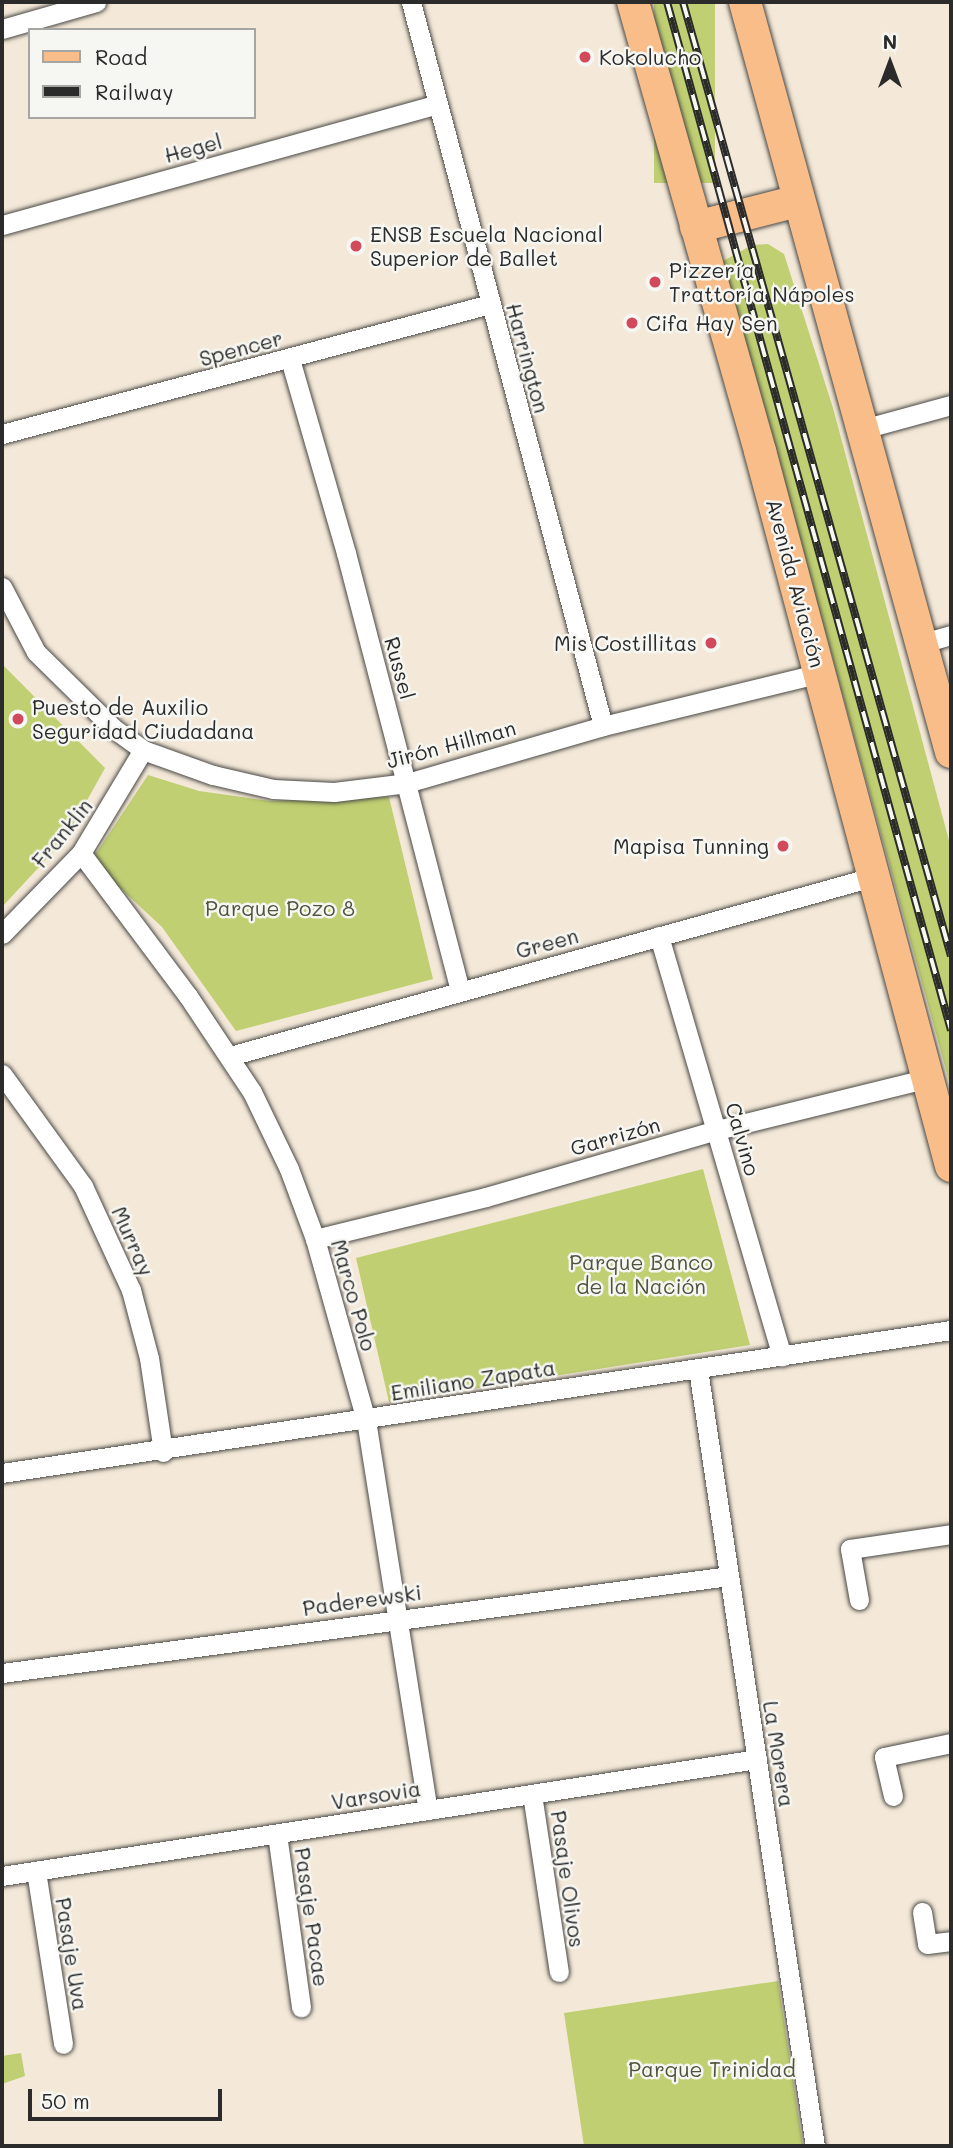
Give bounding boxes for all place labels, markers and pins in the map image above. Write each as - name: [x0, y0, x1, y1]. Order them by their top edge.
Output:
- place label: Kokolucho: [599, 44, 701, 70]
- marker: Kokolucho: [577, 49, 593, 65]
- place label: ENSB Escuela Nacional Superior de Ballet: [370, 221, 603, 271]
- marker: ENSB Escuela Nacional Superior de Ballet: [348, 238, 364, 254]
- place label: Pizzería Trattoría Nápoles: [669, 257, 855, 307]
- marker: Pizzería Trattoría Nápoles: [647, 274, 663, 290]
- place label: Cifa Hay Sen: [646, 310, 778, 336]
- marker: Cifa Hay Sen: [624, 315, 640, 331]
- place label: Mis Costillitas: [554, 630, 697, 656]
- marker: Mis Costillitas: [703, 635, 719, 651]
- place label: Puesto de Auxilio Seguridad Ciudadana: [32, 694, 254, 744]
- marker: Puesto de Auxilio Seguridad Ciudadana: [10, 711, 26, 727]
- place label: Mapisa Tunning: [613, 833, 769, 859]
- marker: Mapisa Tunning: [775, 838, 791, 854]

